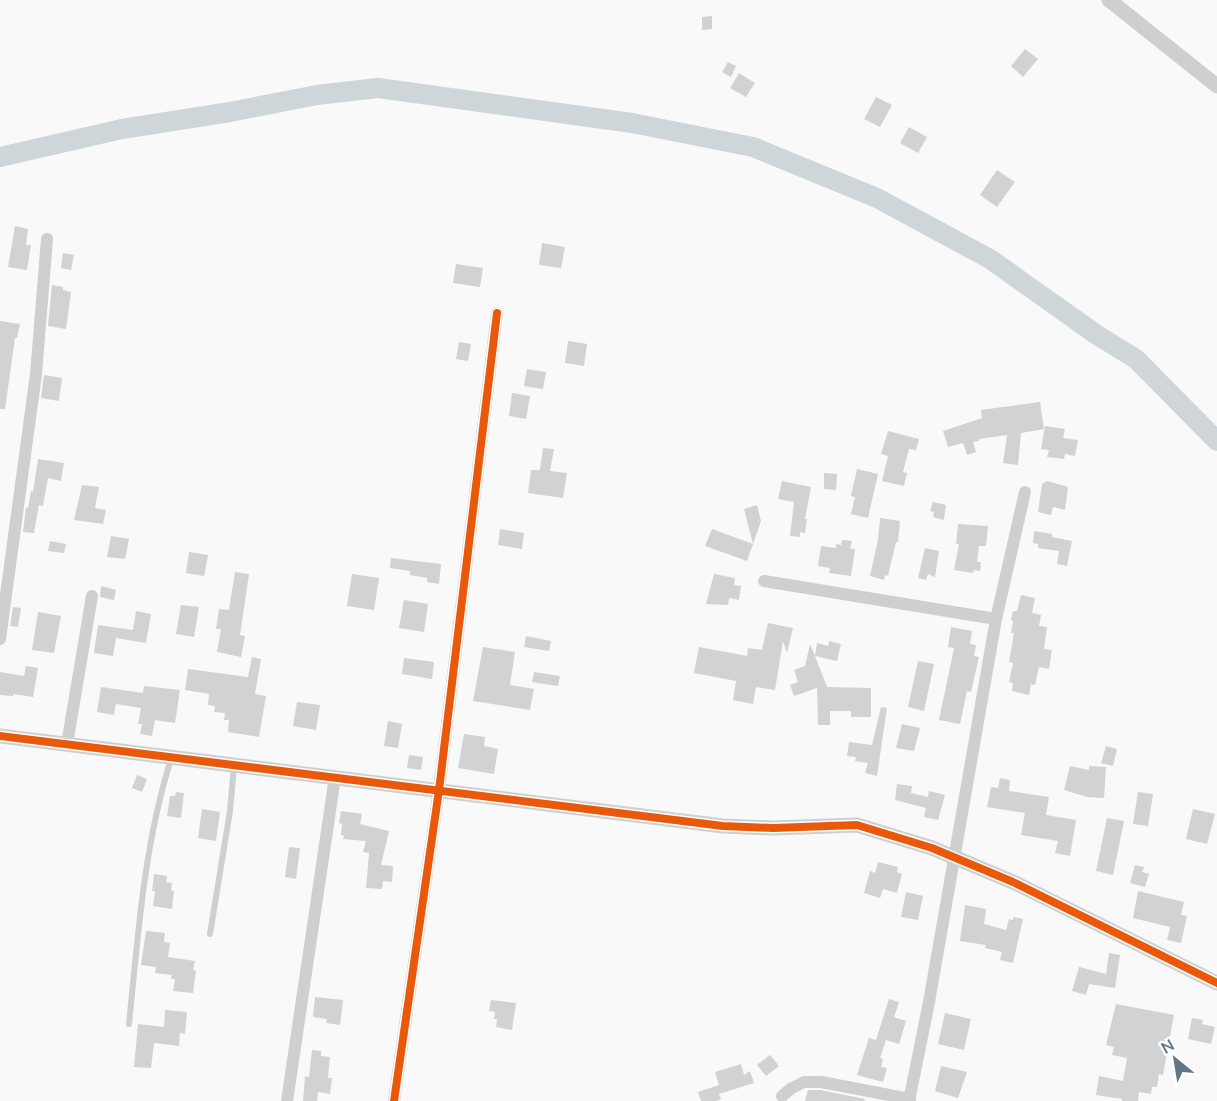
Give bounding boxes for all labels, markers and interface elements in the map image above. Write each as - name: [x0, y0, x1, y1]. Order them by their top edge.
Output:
- north arrow: [1145, 1029, 1205, 1089]
- text: N: [1157, 1034, 1179, 1059]

